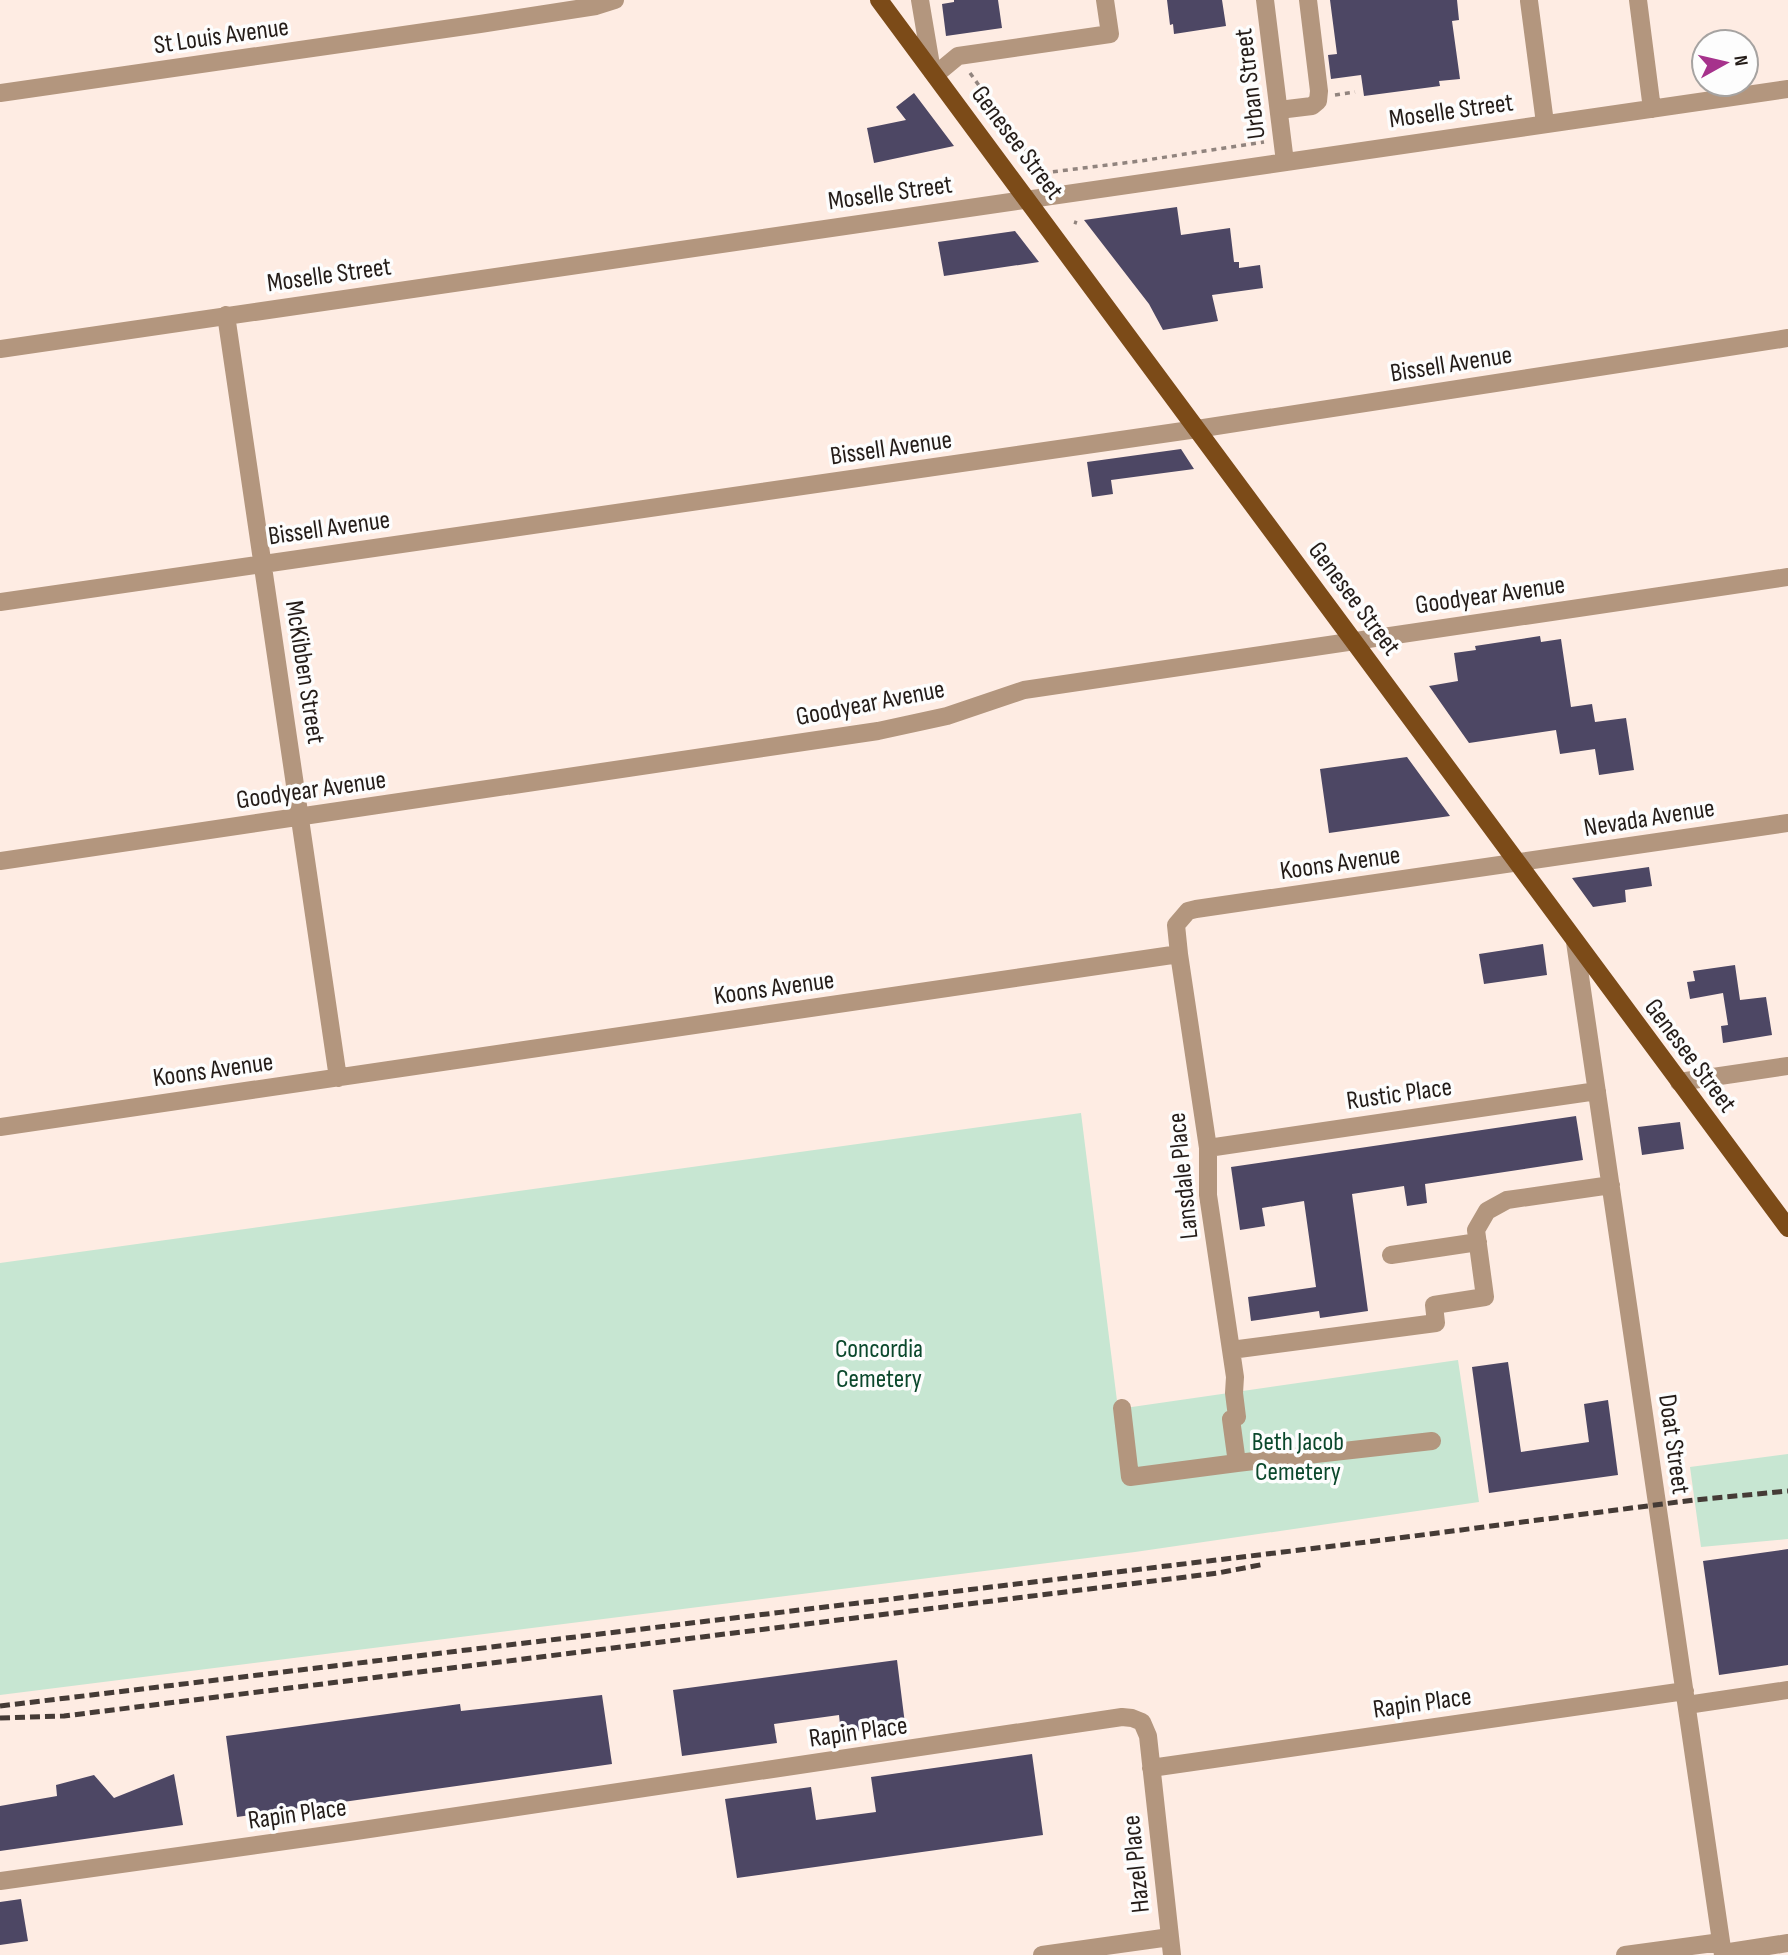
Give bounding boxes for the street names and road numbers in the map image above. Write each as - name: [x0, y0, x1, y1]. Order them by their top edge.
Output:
- street label: St Louis Avenue: [152, 12, 291, 61]
- street label: Urban Street: [1228, 27, 1273, 141]
- street label: Genesee Street: [964, 80, 1070, 206]
- street label: Moselle Street: [1387, 87, 1515, 136]
- street label: Moselle Street: [826, 169, 954, 218]
- street label: Moselle Street: [265, 251, 393, 300]
- street label: Bissell Avenue: [1388, 340, 1514, 389]
- street label: Bissell Avenue: [828, 425, 954, 472]
- street label: Bissell Avenue: [266, 505, 392, 552]
- street label: Genesee Street: [1301, 536, 1407, 662]
- street label: Goodyear Avenue: [1413, 570, 1567, 621]
- street label: McKibben Street: [278, 598, 331, 746]
- street label: Goodyear Avenue: [793, 674, 947, 733]
- street label: Goodyear Avenue: [234, 765, 388, 816]
- street label: Nevada Avenue: [1582, 793, 1717, 844]
- street label: Koons Avenue: [1278, 840, 1402, 887]
- street label: Koons Avenue: [712, 965, 836, 1012]
- street label: Genesee Street: [1637, 993, 1743, 1119]
- street label: Koons Avenue: [151, 1047, 275, 1094]
- street label: Rustic Place: [1345, 1072, 1454, 1117]
- street label: Lansdale Place: [1161, 1111, 1206, 1241]
- street label: Doat Street: [1651, 1392, 1696, 1496]
- street label: Rapin Place: [1371, 1681, 1473, 1726]
- street label: Rapin Place: [807, 1710, 909, 1755]
- street label: Rapin Place: [246, 1792, 348, 1837]
- street label: Hazel Place: [1116, 1813, 1157, 1914]

